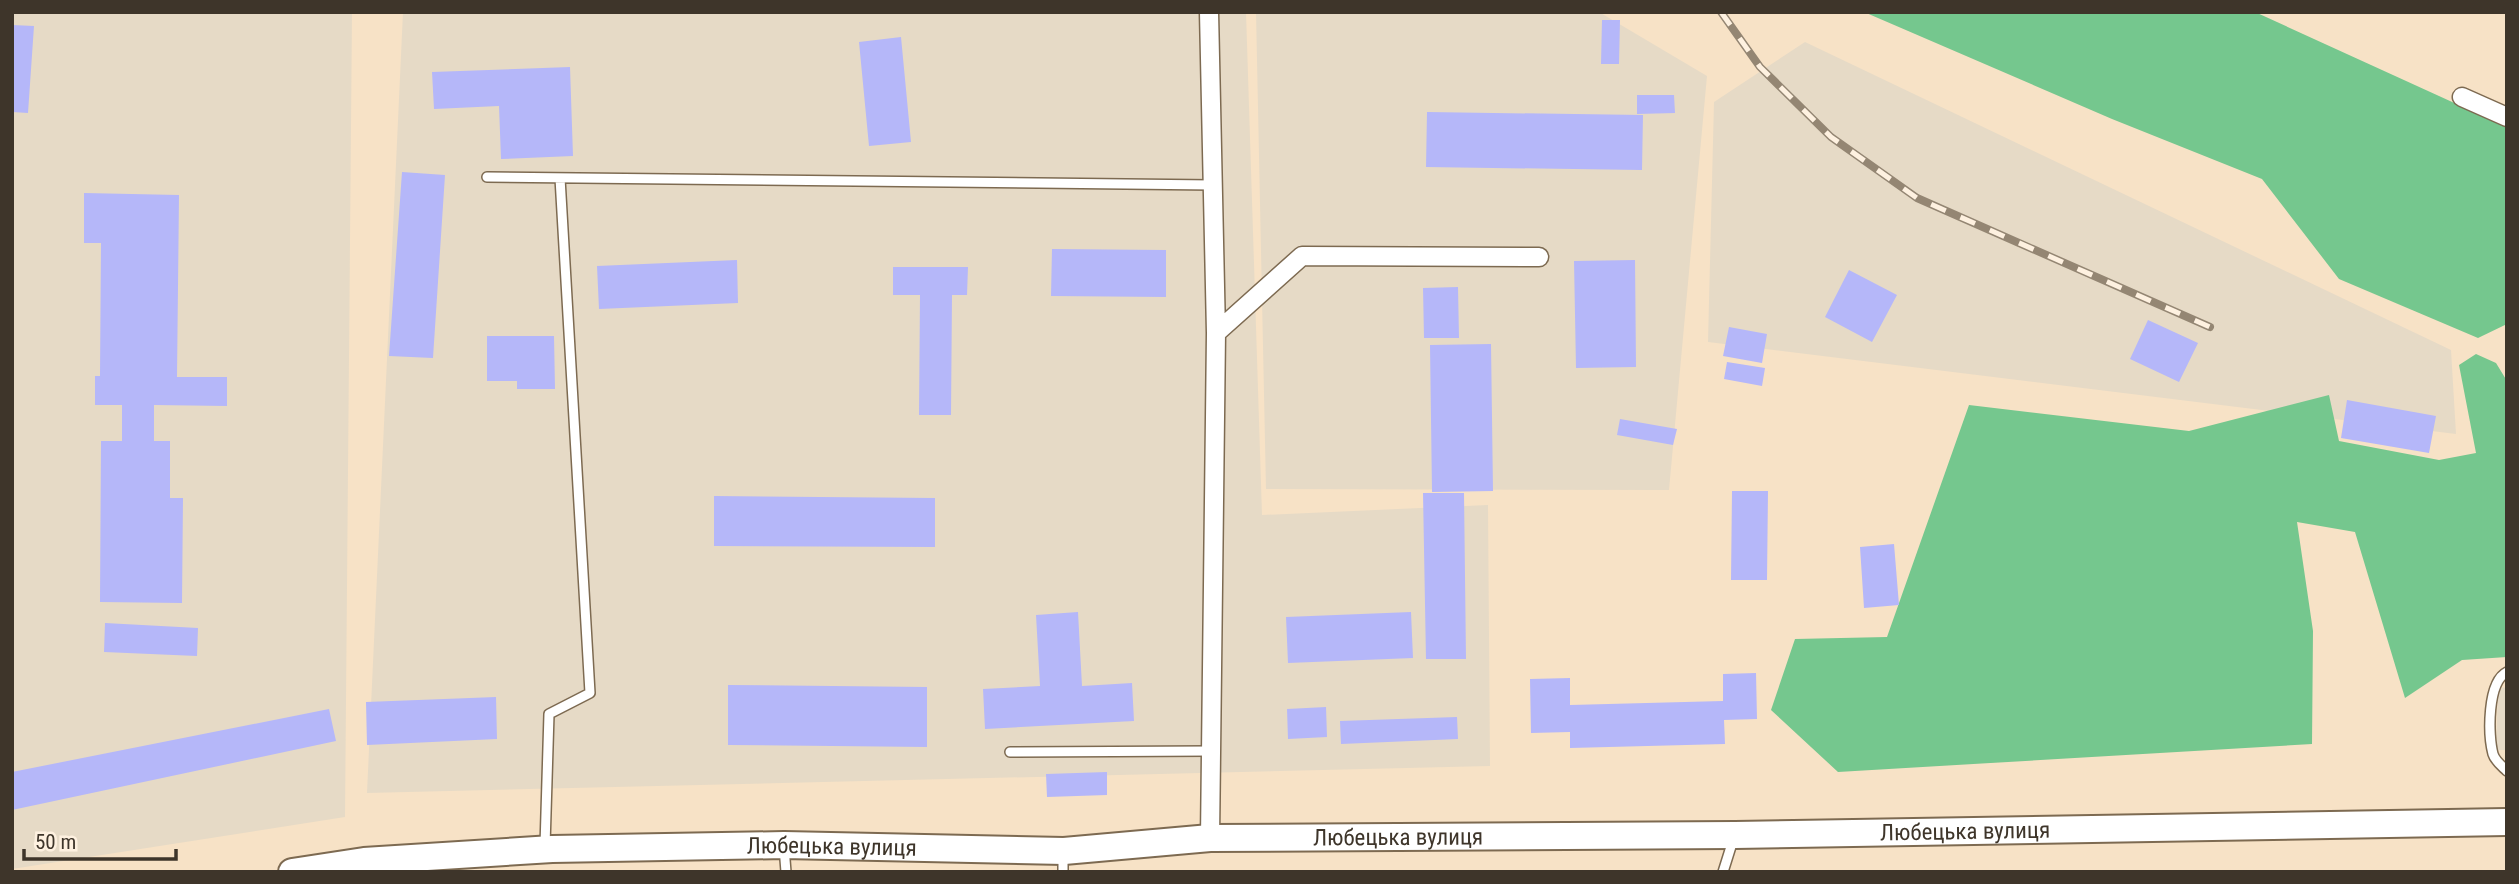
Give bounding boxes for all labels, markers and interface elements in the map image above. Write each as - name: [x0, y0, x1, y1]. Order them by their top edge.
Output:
- street label: Любецька вулиця: [1880, 816, 2050, 846]
- scale bar: [24, 818, 177, 862]
- street label: Любецька вулиця: [1313, 823, 1483, 851]
- text: 50 m: [35, 830, 76, 854]
- street label: Любецька вулиця: [746, 831, 917, 861]

